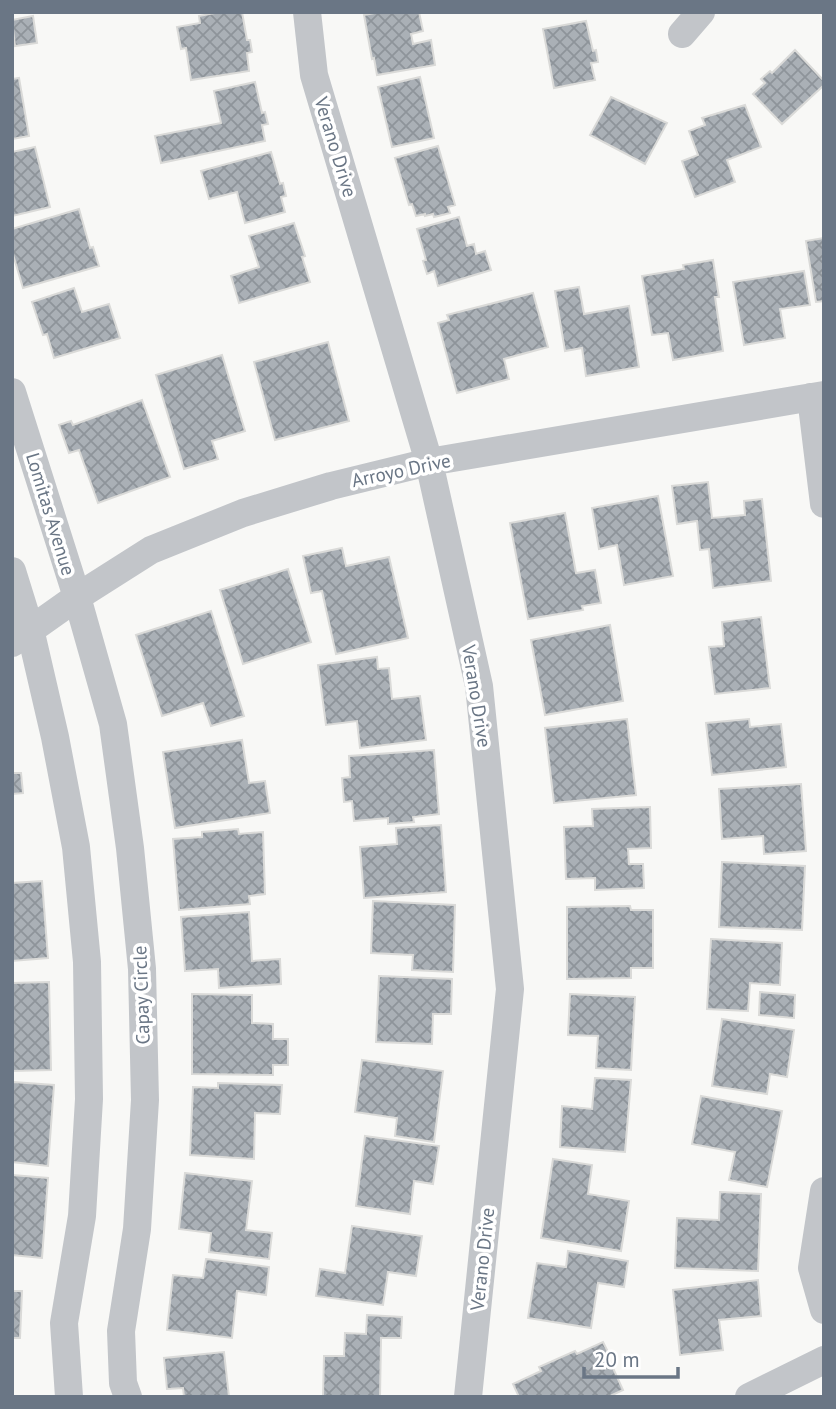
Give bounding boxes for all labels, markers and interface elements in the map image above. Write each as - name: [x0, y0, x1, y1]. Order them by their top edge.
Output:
- street label: Verano Drive: [309, 93, 363, 200]
- street label: Arroyo Drive: [349, 448, 453, 492]
- street label: Lomitas Avenue: [21, 450, 81, 578]
- street label: Verano Drive: [457, 642, 497, 749]
- street label: Capay Circle: [127, 945, 155, 1045]
- street label: Verano Drive: [465, 1206, 499, 1313]
- scale bar: [584, 1336, 678, 1380]
- text: 20 m: [594, 1346, 640, 1373]

